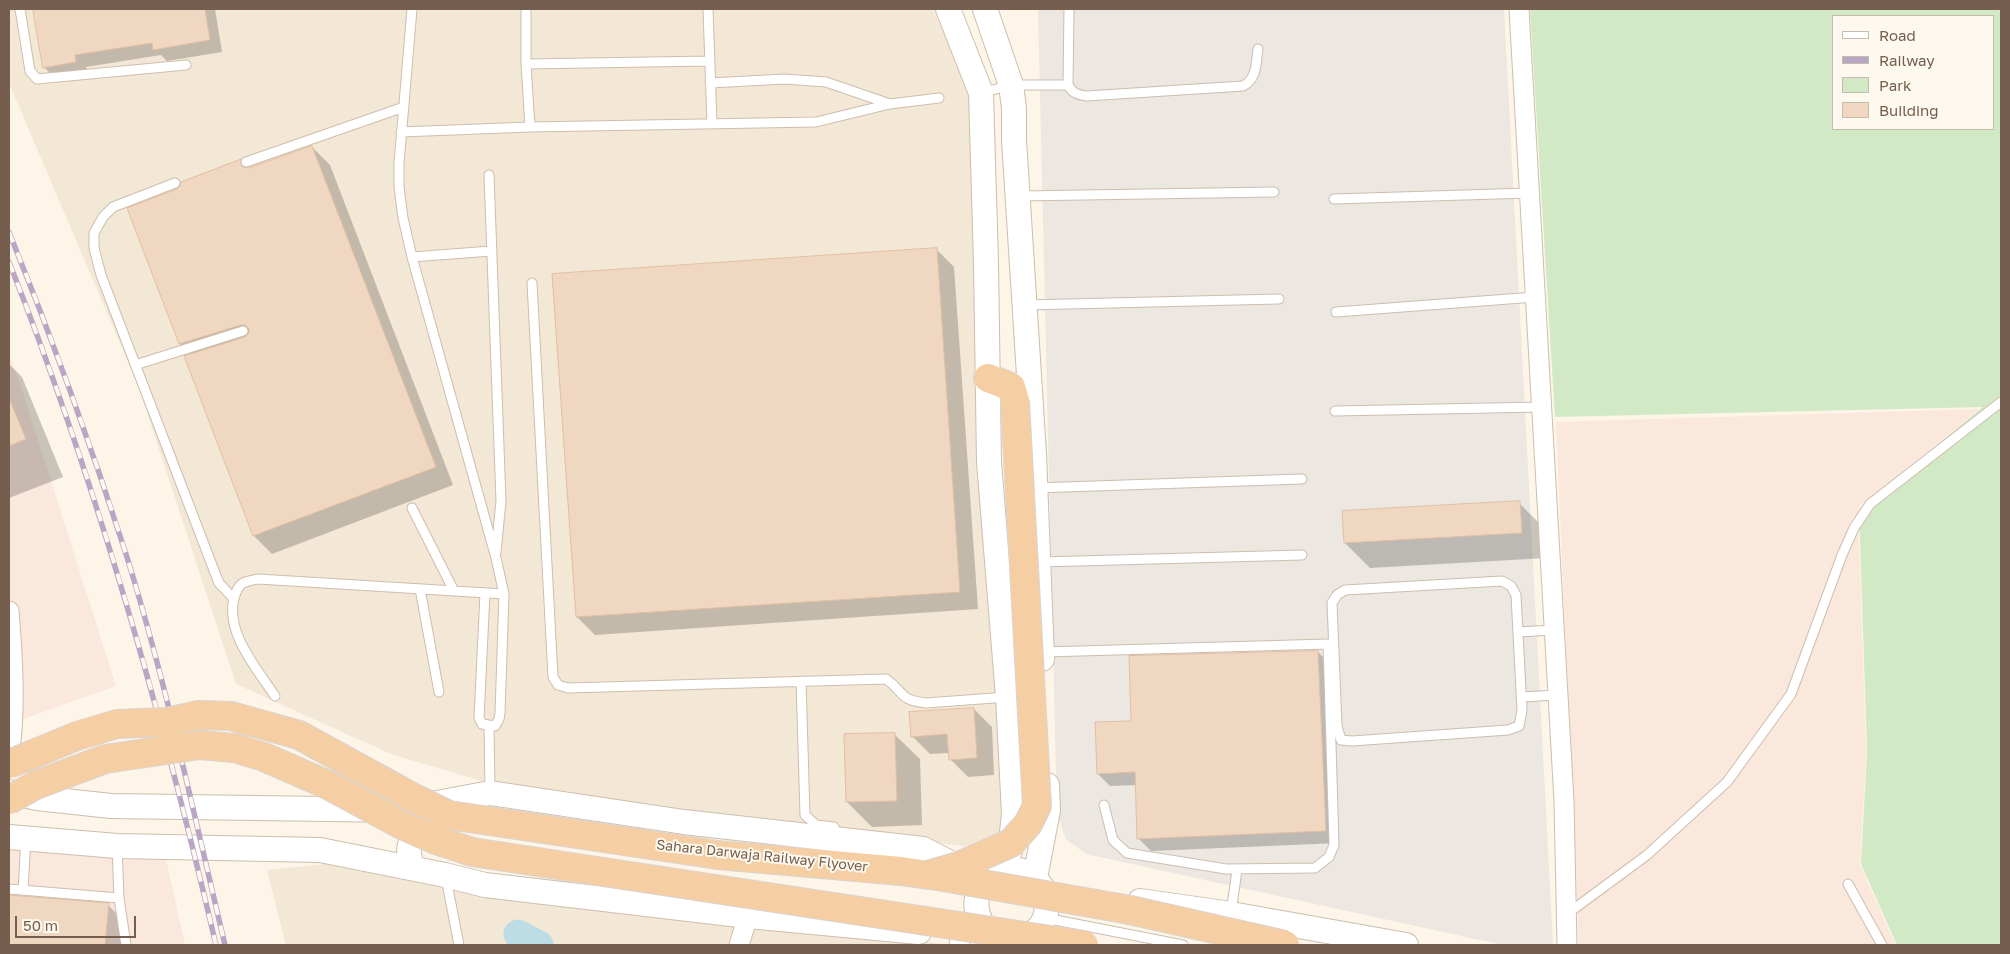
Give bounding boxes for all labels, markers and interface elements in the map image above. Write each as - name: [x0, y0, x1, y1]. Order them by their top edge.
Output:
- legend: [1832, 15, 1995, 130]
- text: Road: [1879, 26, 1916, 44]
- text: Railway: [1879, 51, 1935, 69]
- text: Park: [1879, 76, 1911, 94]
- text: Building: [1879, 101, 1939, 119]
- street label: Sahara Darwaja Railway Flyover: [655, 837, 869, 875]
- scale bar: [18, 906, 139, 938]
- text: 50 m: [23, 916, 58, 934]

